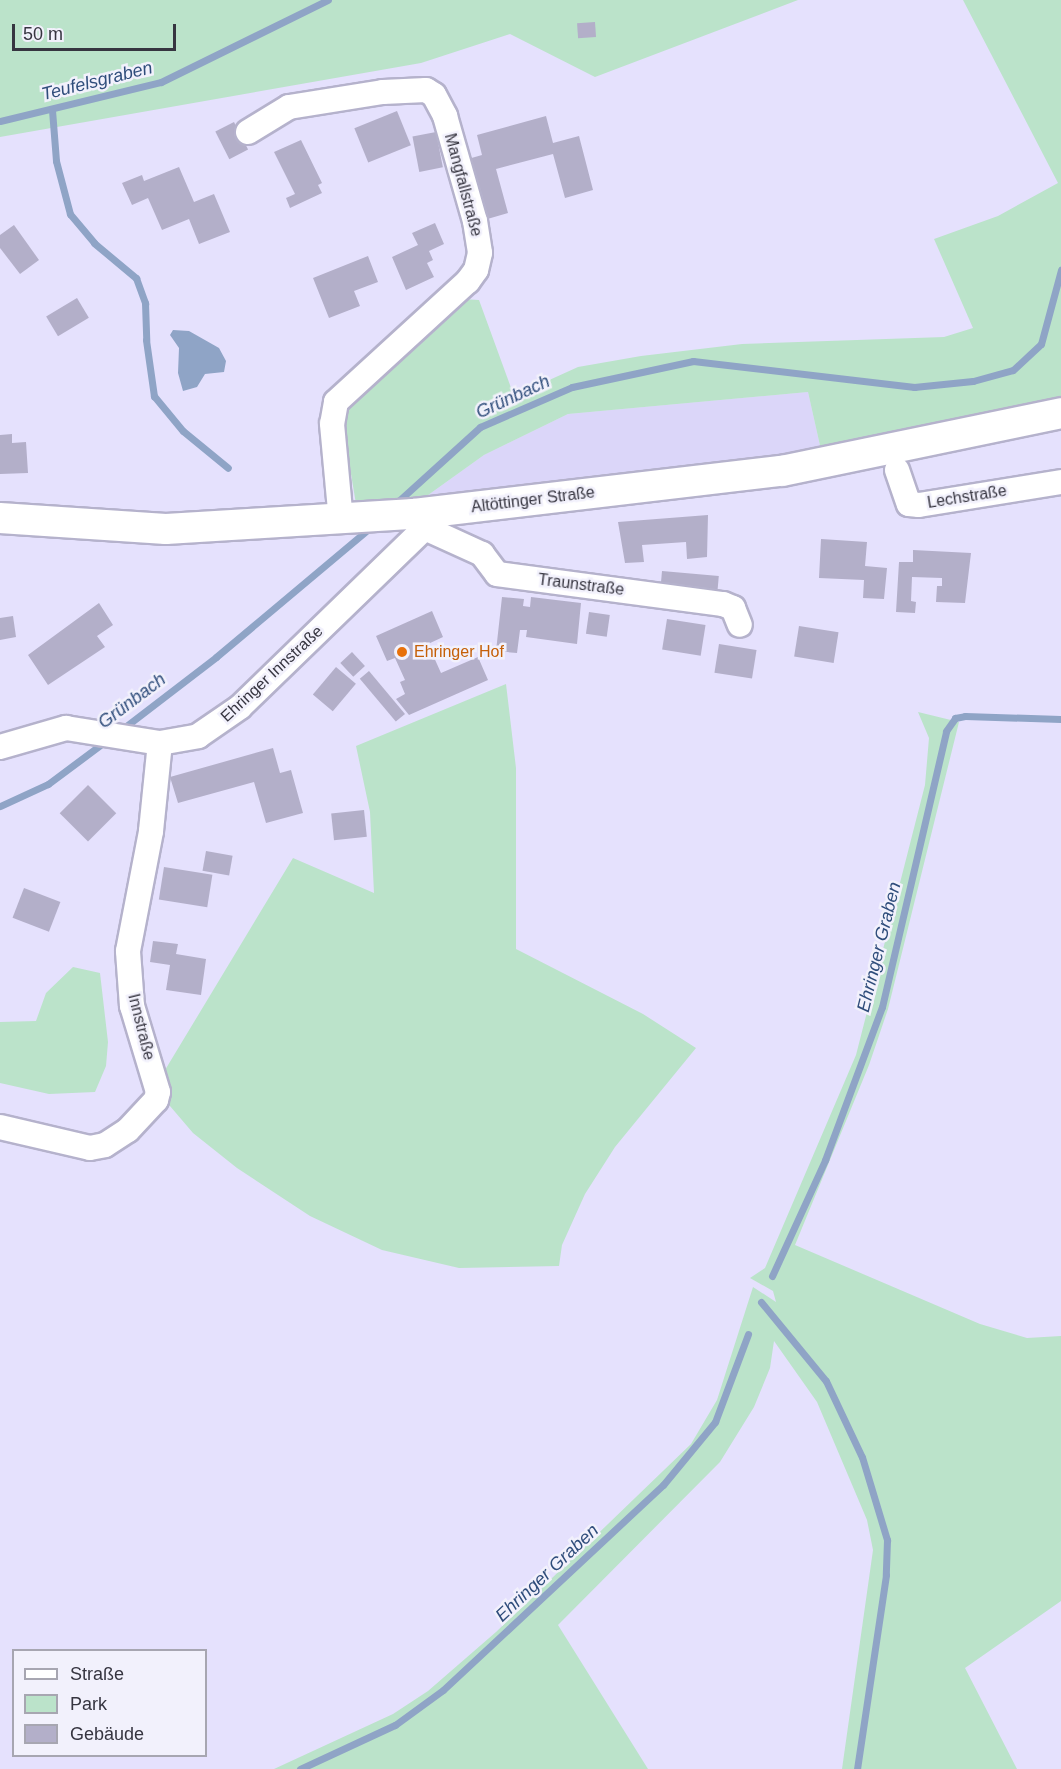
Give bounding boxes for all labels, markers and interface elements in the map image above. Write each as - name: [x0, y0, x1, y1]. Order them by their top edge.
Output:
- scale bar: [15, 12, 178, 50]
- text: 50 m: [23, 24, 63, 44]
- water label: Teufelsgraben: [39, 57, 155, 105]
- street label: Mangfallstraße: [440, 131, 486, 239]
- water label: Grünbach: [473, 371, 553, 423]
- street label: Lechstraße: [926, 481, 1008, 513]
- street label: Altöttinger Straße: [470, 483, 596, 517]
- street label: Traunstraße: [537, 570, 625, 600]
- street label: Ehringer Innstraße: [217, 622, 327, 726]
- place label: Ehringer Hof: [414, 642, 504, 662]
- marker: Ehringer Hof: [395, 645, 409, 659]
- water label: Grünbach: [94, 669, 170, 733]
- water label: Ehringer Graben: [852, 880, 906, 1014]
- street label: Innstraße: [124, 992, 158, 1062]
- water label: Ehringer Graben: [491, 1520, 603, 1626]
- legend: [12, 1649, 207, 1757]
- text: Straße: [70, 1664, 124, 1684]
- text: Park: [70, 1694, 107, 1714]
- text: Gebäude: [70, 1724, 144, 1744]

